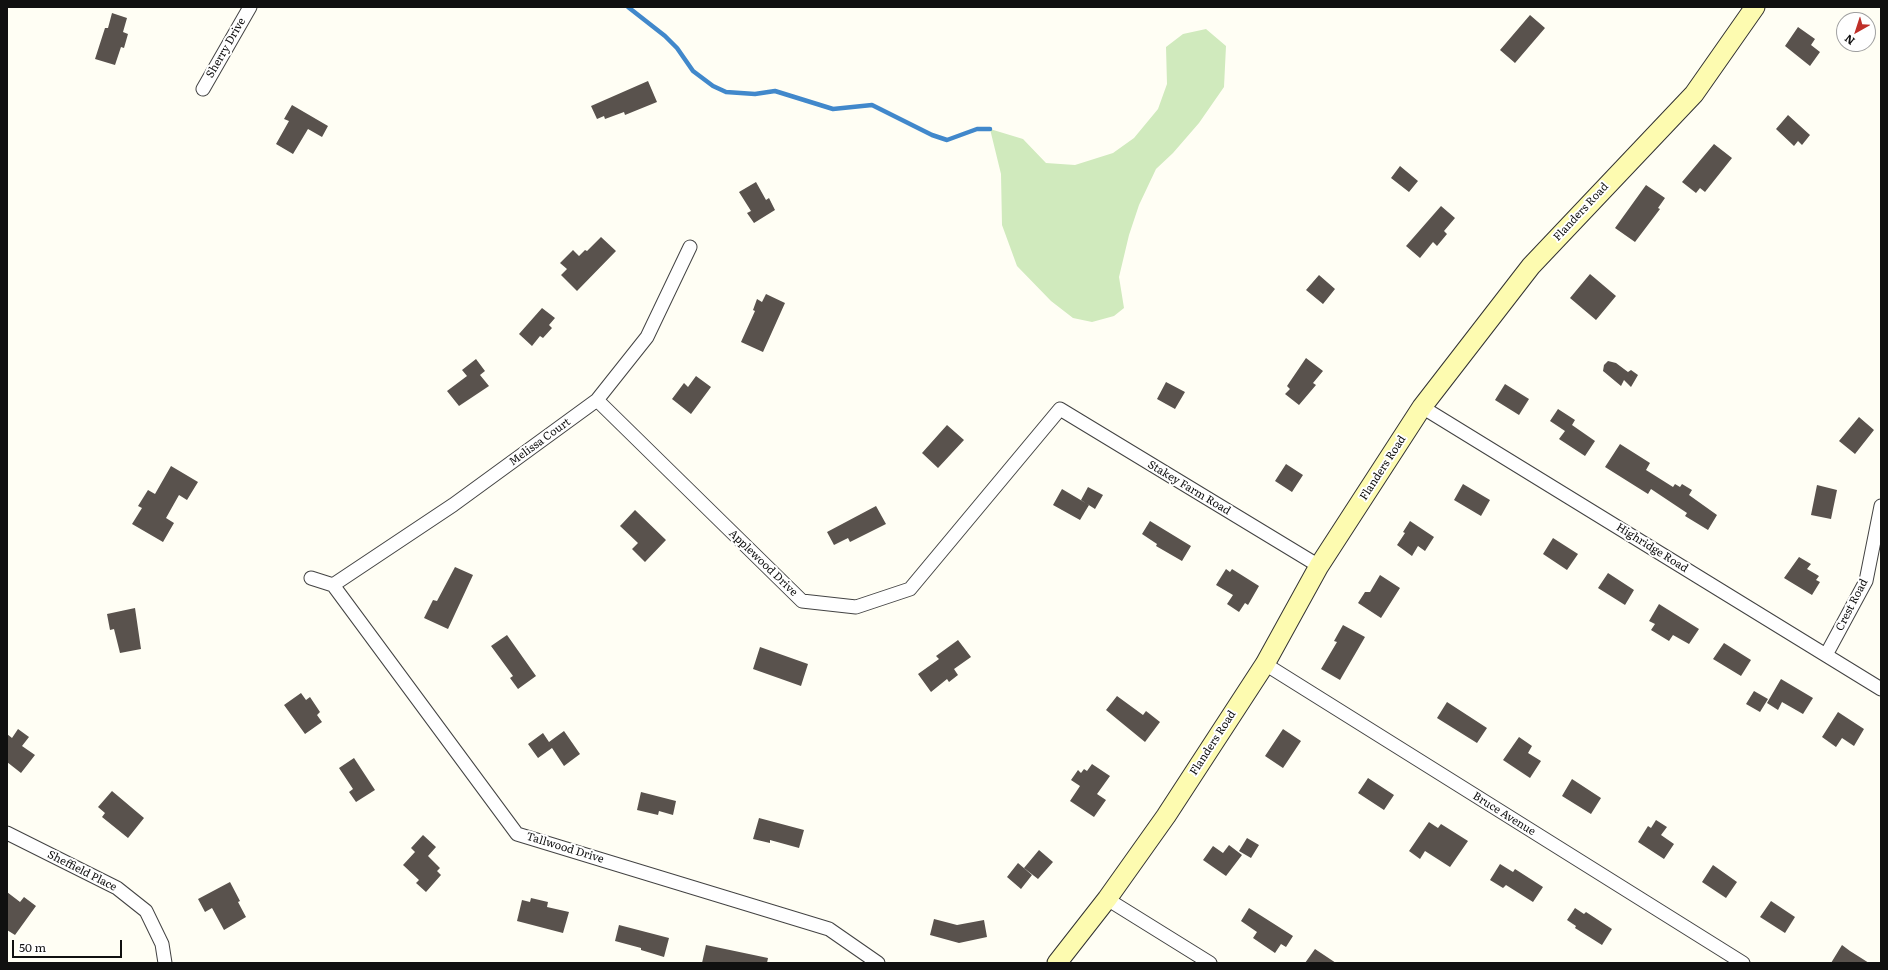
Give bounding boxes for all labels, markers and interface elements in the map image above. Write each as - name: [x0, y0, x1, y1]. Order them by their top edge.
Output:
- north arrow: [1836, 12, 1876, 52]
- street label: Sherry Drive: [203, 16, 249, 80]
- text: N: [1840, 31, 1858, 50]
- street label: Flanders Road: [1551, 180, 1611, 244]
- street label: Melissa Court: [507, 415, 573, 469]
- street label: Flanders Road: [1357, 433, 1409, 503]
- street label: Stakey Farm Road: [1145, 458, 1233, 518]
- street label: Highridge Road: [1614, 521, 1690, 575]
- street label: Applewood Drive: [726, 527, 800, 599]
- street label: Crest Road: [1833, 577, 1871, 633]
- street label: Flanders Road: [1187, 708, 1239, 778]
- street label: Bruce Avenue: [1470, 789, 1538, 839]
- street label: Tallwood Drive: [525, 830, 605, 866]
- street label: Sheffield Place: [45, 848, 119, 894]
- scale bar: [14, 932, 124, 958]
- text: 50 m: [19, 938, 46, 956]

